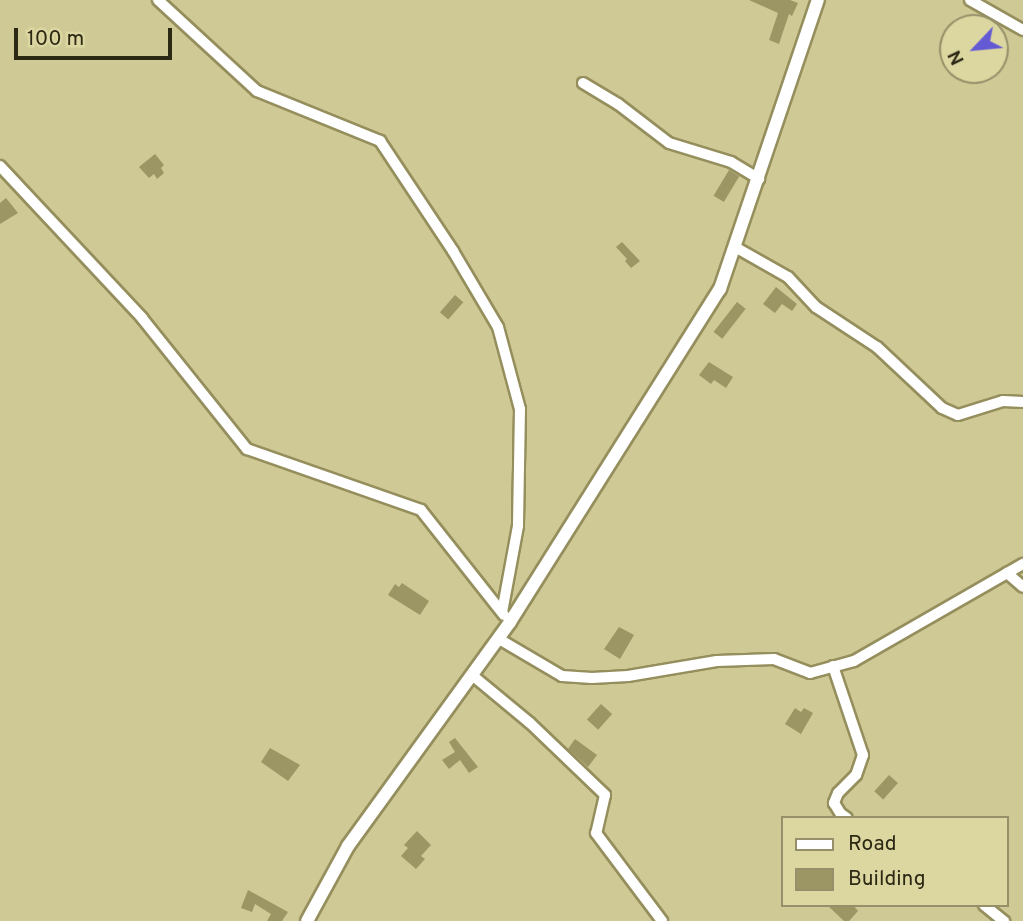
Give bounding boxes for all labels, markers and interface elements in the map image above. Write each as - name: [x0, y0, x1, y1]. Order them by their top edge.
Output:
- scale bar: [18, 14, 175, 58]
- north arrow: [939, 14, 1009, 84]
- text: 100 m: [27, 26, 84, 53]
- text: N: [943, 46, 971, 69]
- legend: [782, 816, 1009, 907]
- text: Road: [848, 831, 897, 858]
- text: Building: [848, 866, 926, 893]

